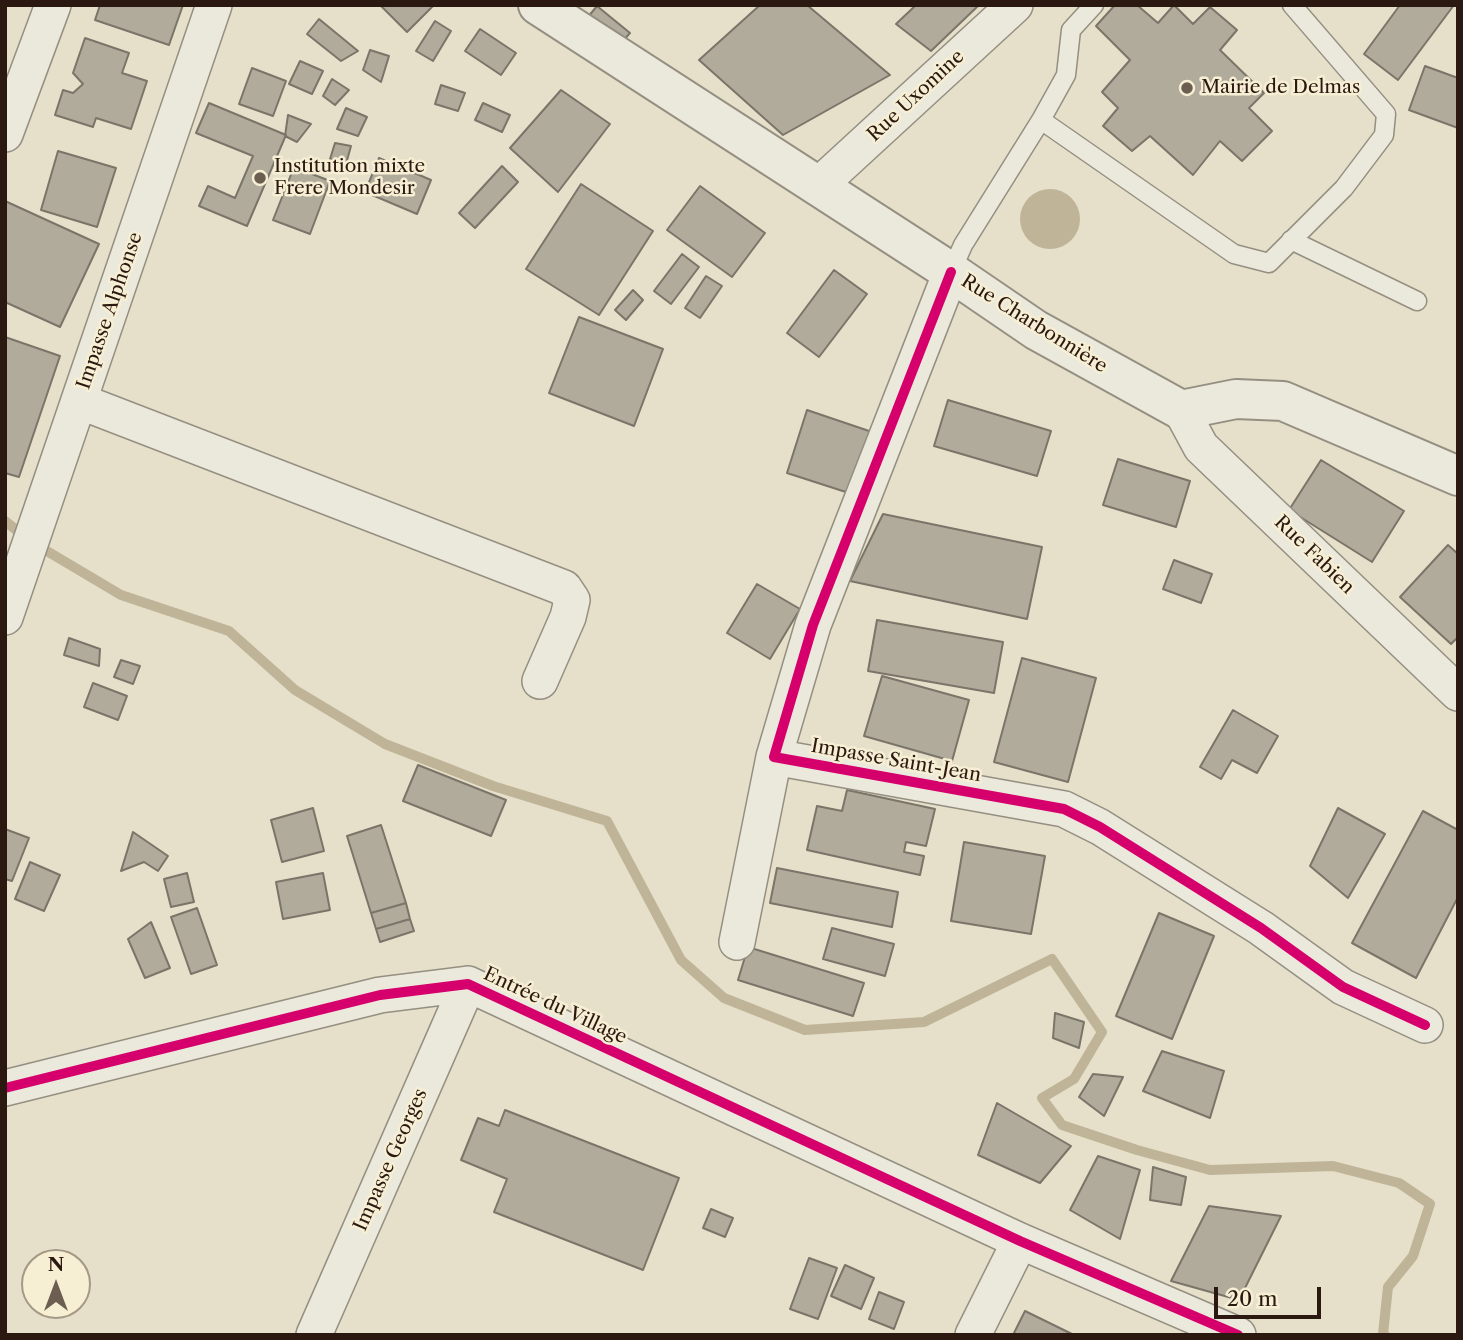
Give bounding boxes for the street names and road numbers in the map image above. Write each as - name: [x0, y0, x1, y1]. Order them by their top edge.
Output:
- street label: Rue Uxomine: [863, 45, 969, 147]
- street label: Impasse Alphonse: [72, 229, 148, 393]
- street label: Rue Charbonnière: [957, 270, 1111, 378]
- street label: Rue Fabien: [1269, 511, 1359, 599]
- street label: Impasse Saint-Jean: [809, 735, 983, 787]
- street label: Entrée du Village: [480, 963, 630, 1049]
- street label: Impasse Georges: [349, 1085, 433, 1235]

